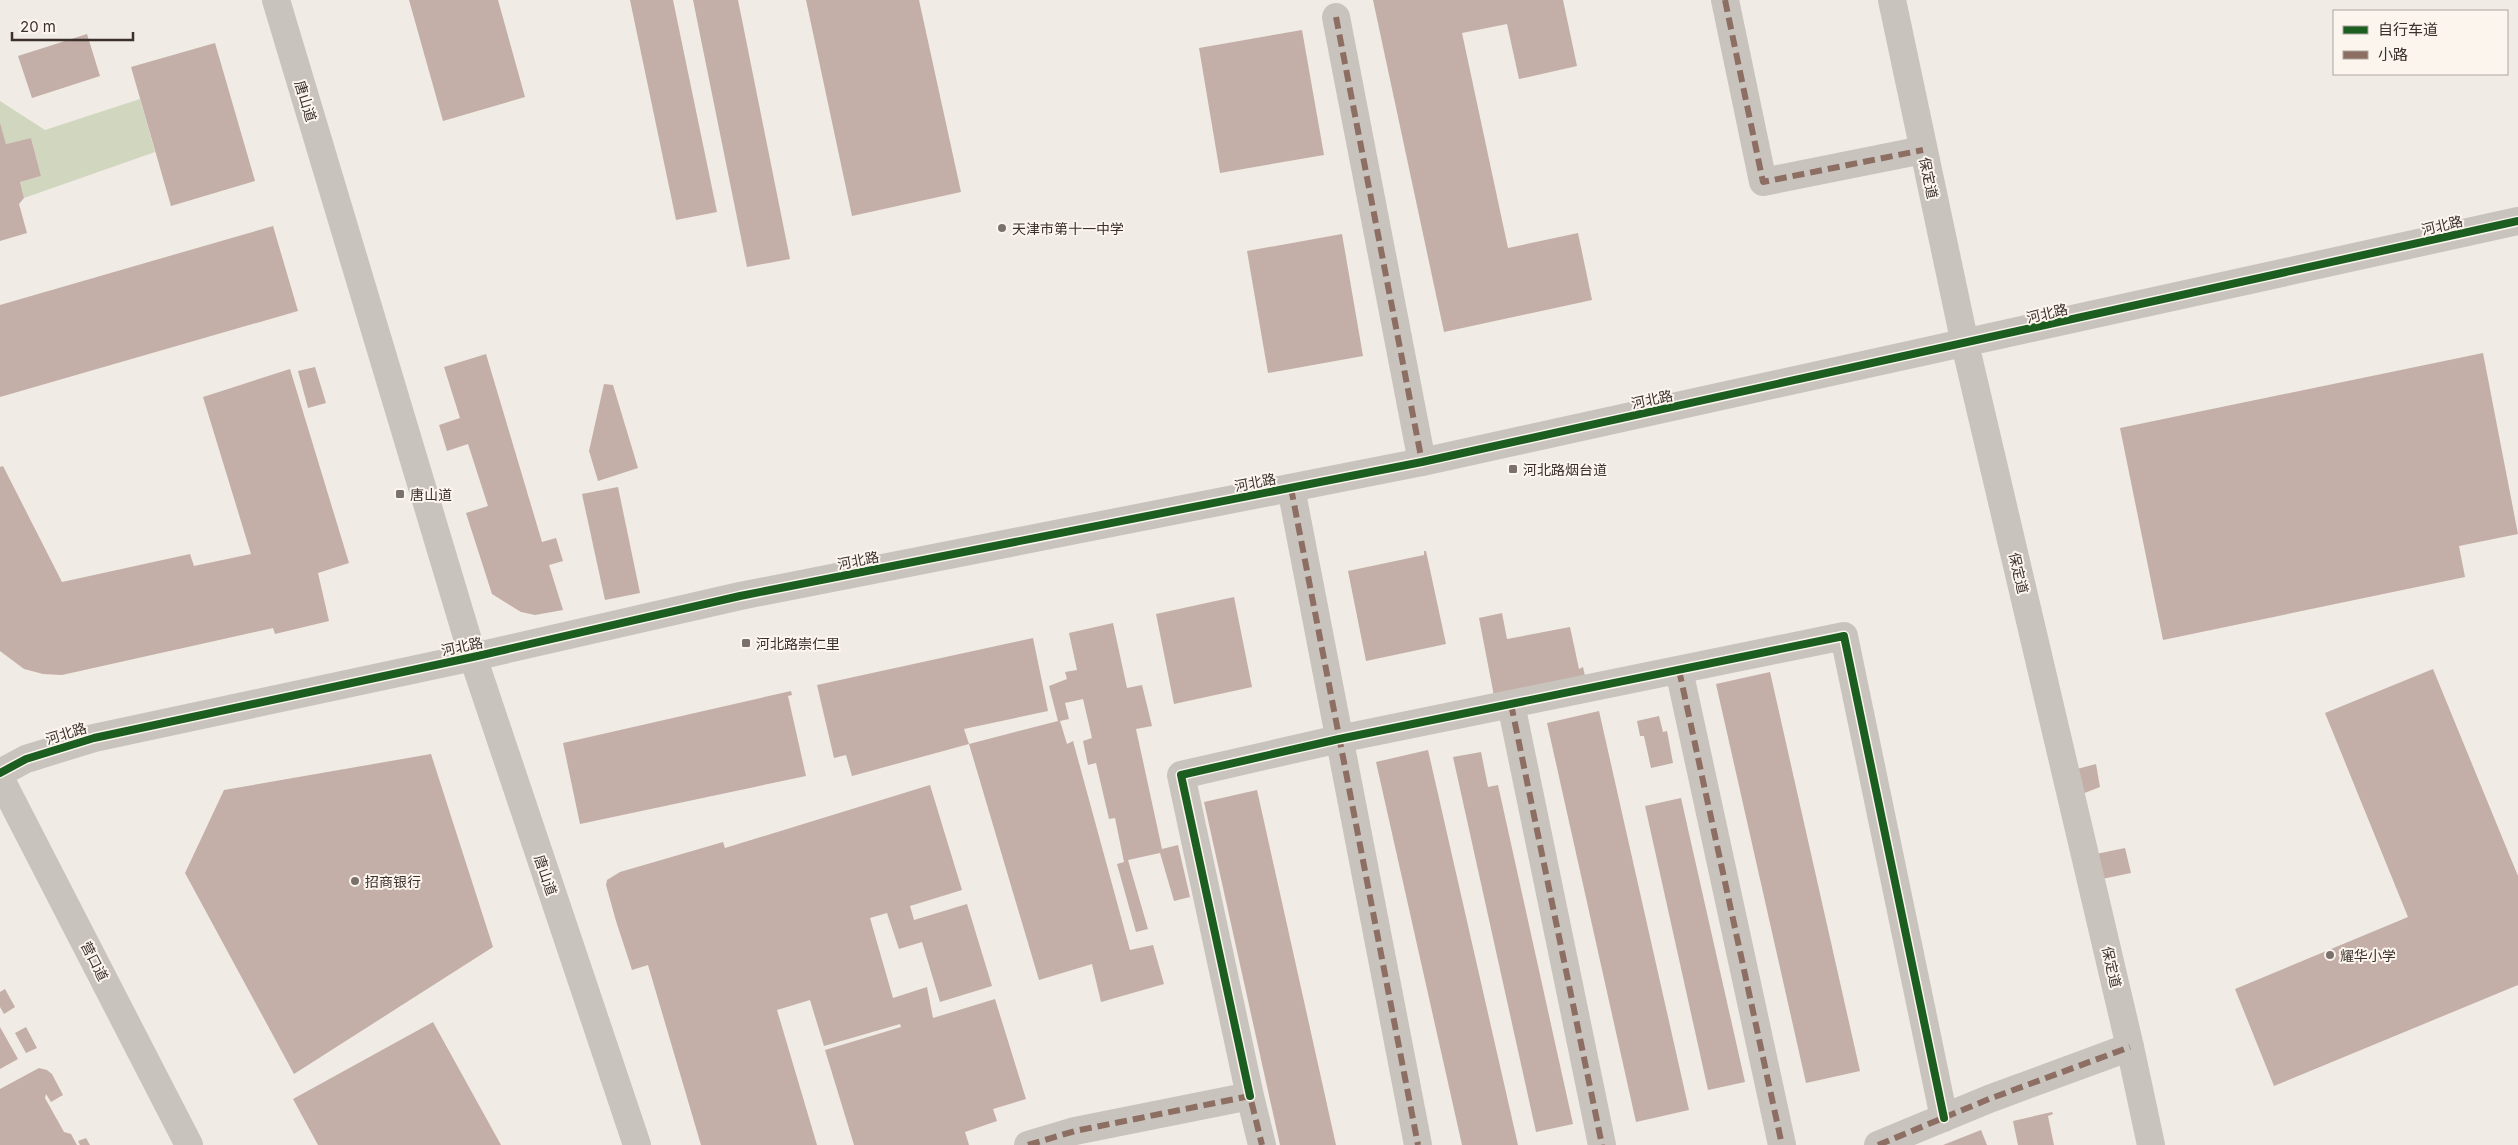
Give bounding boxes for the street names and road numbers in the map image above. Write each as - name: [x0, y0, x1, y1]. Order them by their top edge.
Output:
- street label: 唐山道: [292, 78, 320, 124]
- street label: 保定道: [1916, 156, 1942, 200]
- street label: 河北路: [2420, 212, 2464, 238]
- street label: 河北路: [2025, 300, 2069, 326]
- street label: 河北路: [1630, 386, 1674, 412]
- street label: 河北路: [1233, 470, 1277, 494]
- street label: 河北路: [836, 548, 880, 572]
- street label: 保定道: [2006, 551, 2032, 595]
- street label: 河北路: [440, 633, 484, 659]
- street label: 河北路: [43, 719, 89, 747]
- street label: 唐山道: [531, 852, 561, 898]
- street label: 营口道: [78, 938, 112, 984]
- street label: 保定道: [2099, 945, 2125, 989]

